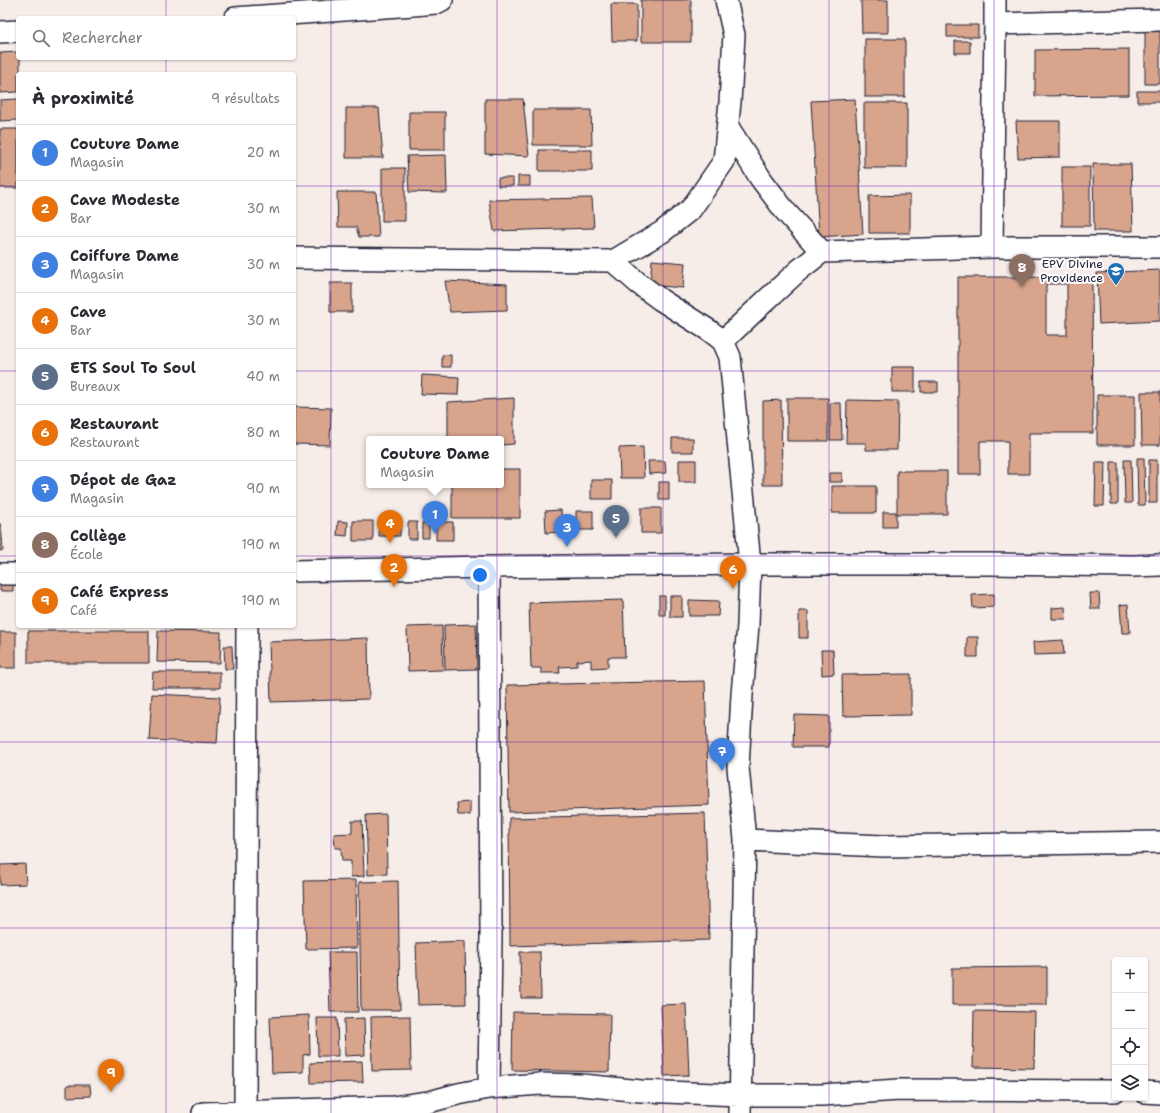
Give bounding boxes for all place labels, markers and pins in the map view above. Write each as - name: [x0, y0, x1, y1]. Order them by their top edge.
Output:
- pin: 8: [1009, 254, 1035, 287]
- place label: EPV Divine Providence: [1040, 256, 1103, 286]
- school or university icon: EPV Divine Providence: [1106, 261, 1126, 286]
- pin: 1: [422, 501, 448, 534]
- pin: 5: [603, 505, 629, 538]
- pin: 4: [377, 510, 403, 543]
- pin: 3: [554, 514, 580, 547]
- pin: 2: [381, 554, 407, 587]
- pin: 6: [720, 556, 746, 589]
- pin: 7: [709, 738, 735, 771]
- pin: 9: [98, 1059, 124, 1092]

